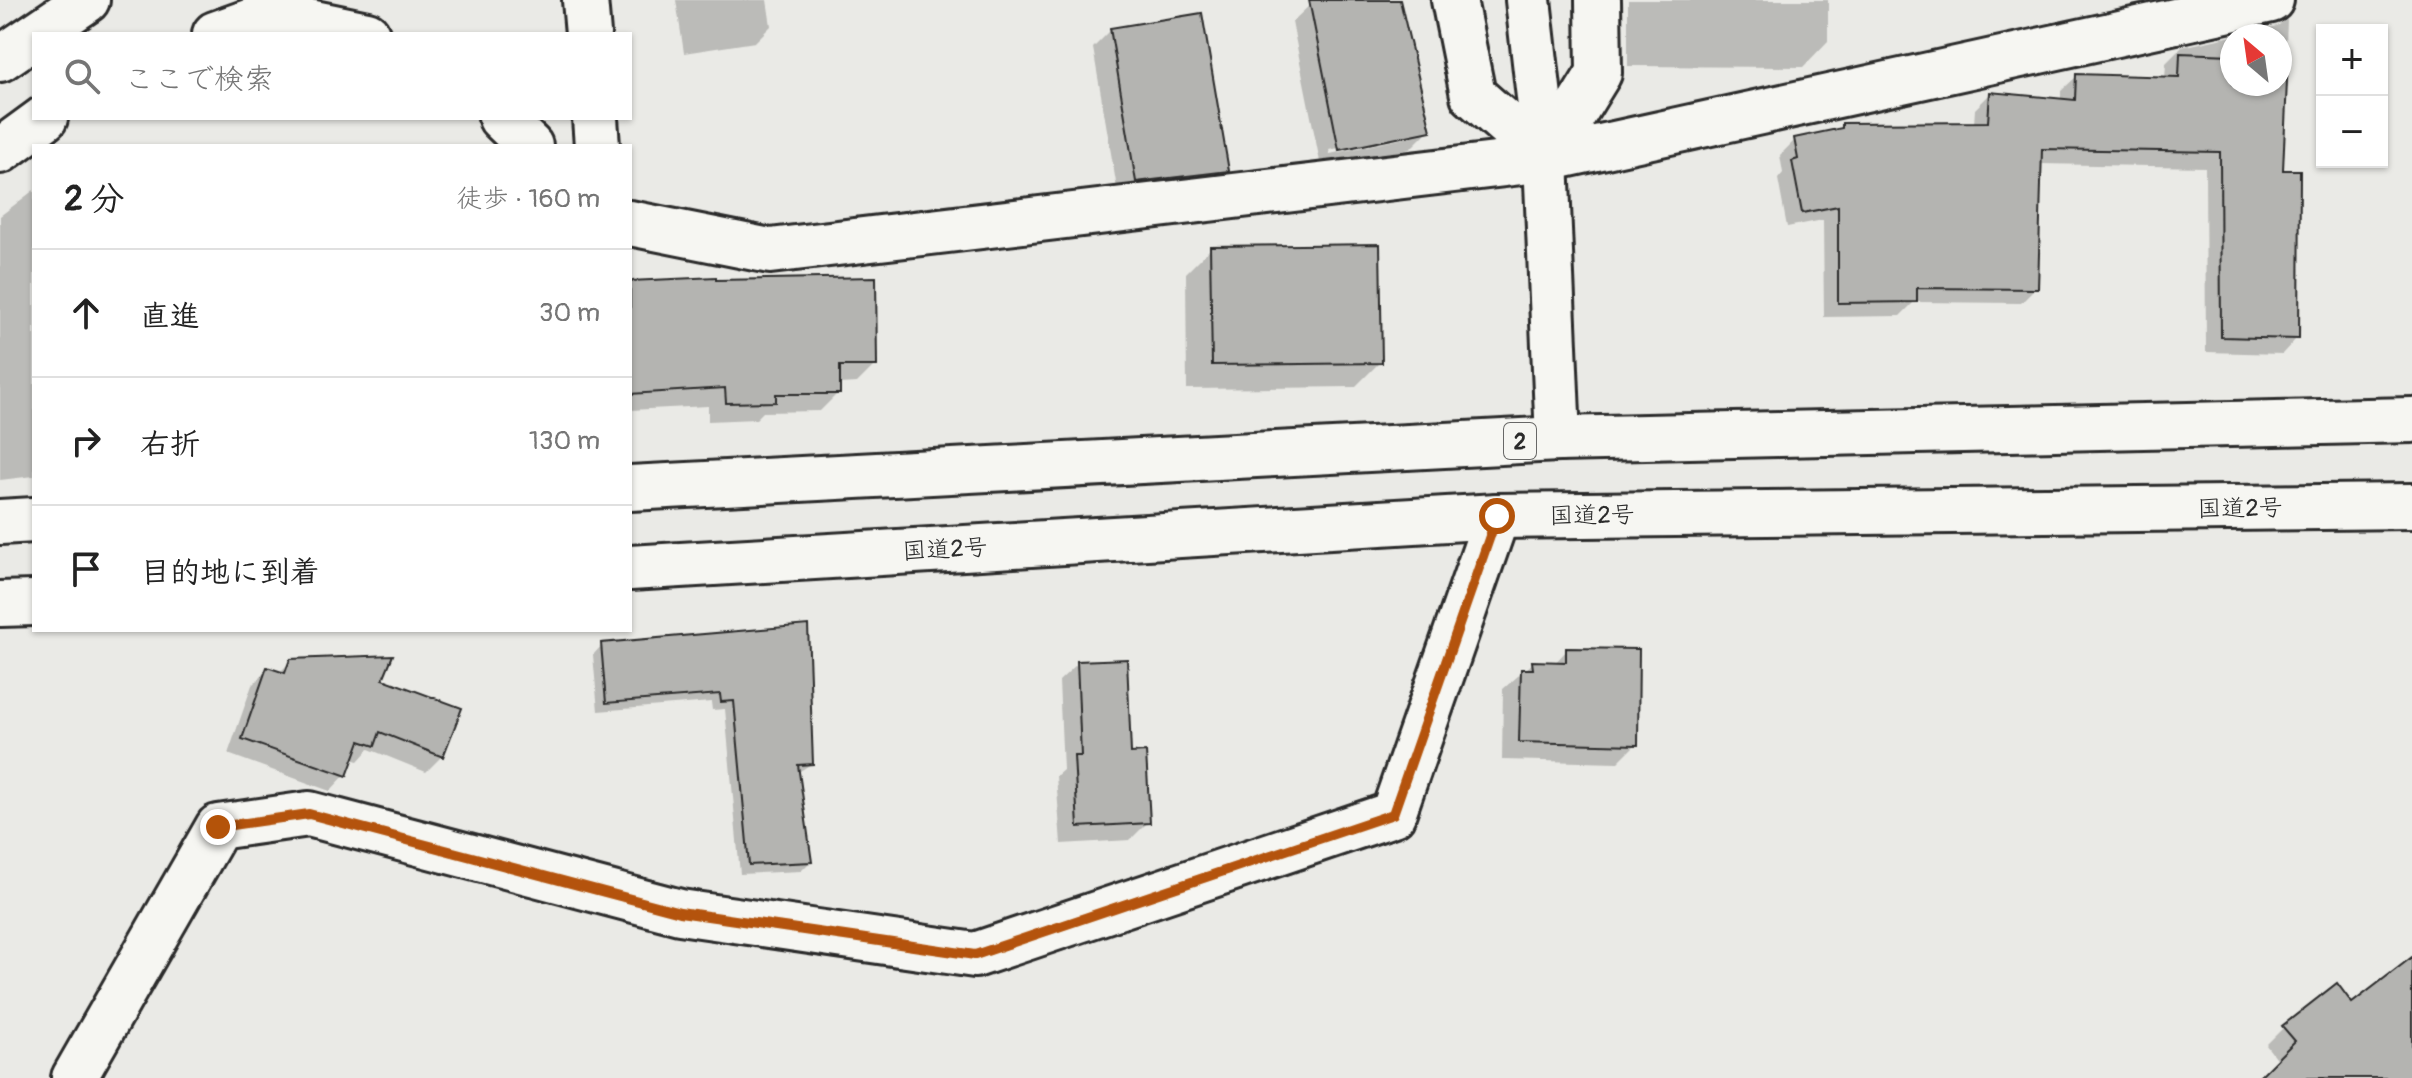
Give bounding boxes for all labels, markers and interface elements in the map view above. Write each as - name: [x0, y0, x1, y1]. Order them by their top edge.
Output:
- north arrow: [2220, 24, 2292, 96]
- map controls: [2316, 24, 2388, 168]
- button: +: [2316, 24, 2388, 96]
- search box: [32, 32, 632, 120]
- icon: search: [60, 54, 104, 98]
- text: ここで検索: [124, 61, 274, 98]
- button: −: [2316, 96, 2388, 168]
- text: 2 分: [64, 178, 124, 221]
- text: 徒歩 · 160 m: [457, 183, 600, 215]
- icon: ahead: [64, 291, 108, 335]
- text: 30 m: [539, 297, 600, 329]
- text: 直進: [140, 298, 200, 335]
- icon: right: [64, 419, 108, 463]
- road number: 2: [1504, 423, 1536, 459]
- text: 130 m: [529, 425, 600, 457]
- text: 右折: [140, 426, 200, 463]
- street label: 国道2号: [2197, 493, 2283, 524]
- route start: [1479, 498, 1515, 534]
- street label: 国道2号: [1549, 500, 1635, 531]
- street label: 国道2号: [902, 533, 988, 566]
- icon: arrive: [64, 547, 108, 591]
- text: 目的地に到着: [140, 554, 320, 591]
- route end: [200, 809, 236, 845]

